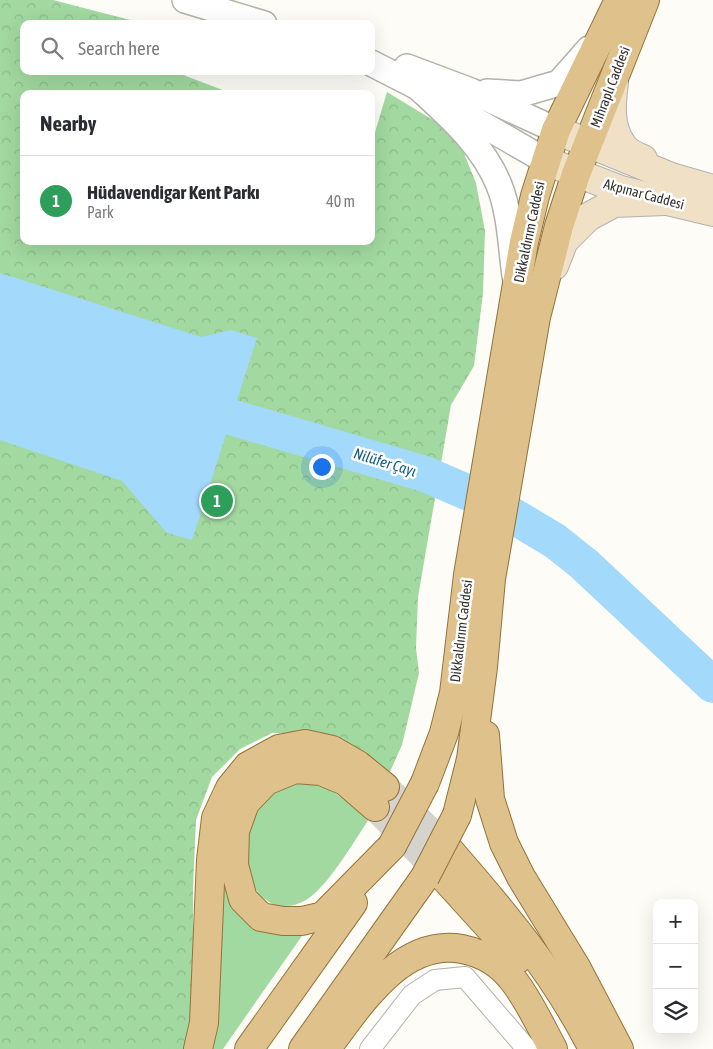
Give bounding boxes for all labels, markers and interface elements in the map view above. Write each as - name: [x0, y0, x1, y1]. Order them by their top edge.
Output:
- search box: [20, 20, 375, 75]
- icon: search: [38, 34, 66, 62]
- text: Search here: [78, 37, 160, 59]
- street label: Mihraplı Caddesi: [587, 44, 633, 130]
- text: Nearby: [40, 111, 96, 135]
- street label: Akpınar Caddesi: [602, 176, 686, 212]
- street label: Dikkaldırım Caddesi: [510, 180, 548, 284]
- text: Hüdavendigar Kent Parkı: [87, 181, 260, 203]
- text: 1: [52, 192, 60, 210]
- text: 40 m: [326, 192, 355, 210]
- text: Park: [87, 203, 114, 221]
- water label: Nilüfer Çayı: [352, 444, 419, 480]
- your location: [309, 454, 335, 480]
- pin: 1: [201, 482, 233, 520]
- street label: Dikkaldırım Caddesi: [447, 579, 475, 683]
- map controls: [653, 899, 698, 1034]
- button: +: [653, 899, 698, 944]
- button: −: [653, 944, 698, 989]
- button: layers: [653, 989, 698, 1034]

